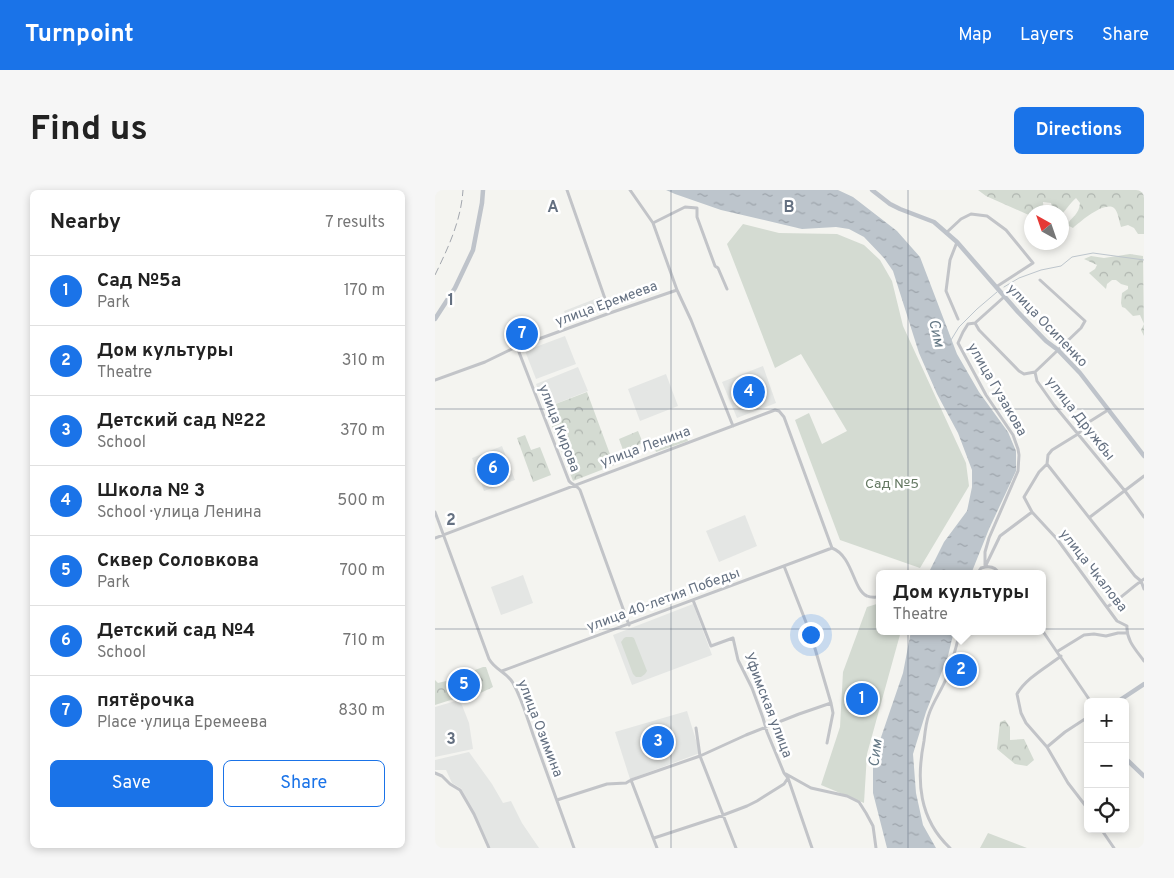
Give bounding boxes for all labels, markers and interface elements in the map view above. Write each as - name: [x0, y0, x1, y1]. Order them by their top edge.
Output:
- text: Turnpoint: [25, 20, 134, 50]
- text: Map: [958, 24, 992, 47]
- text: Layers: [1020, 24, 1074, 47]
- text: Share: [1102, 24, 1149, 47]
- button: Directions: [1014, 107, 1144, 154]
- text: Find us: [30, 108, 148, 152]
- text: A: [547, 198, 559, 218]
- text: B: [783, 198, 795, 218]
- north arrow: [1024, 205, 1069, 250]
- text: Nearby: [50, 209, 121, 236]
- text: 7 results: [325, 213, 385, 233]
- text: Сад №5а: [97, 269, 181, 293]
- street label: улица Еремеева: [553, 278, 660, 331]
- text: 1: [63, 281, 69, 301]
- text: 170 m: [344, 281, 385, 301]
- street label: улица Осипенко: [1003, 281, 1091, 371]
- text: 1: [448, 291, 454, 311]
- text: Park: [97, 293, 130, 313]
- pin: 7: [506, 315, 538, 353]
- water label: Сим: [923, 318, 948, 350]
- text: Дом культуры: [97, 339, 233, 363]
- street label: улица Гузакова: [963, 340, 1030, 439]
- text: 2: [61, 351, 71, 371]
- text: 310 m: [342, 351, 385, 371]
- text: Theatre: [97, 363, 152, 383]
- pin: 4: [733, 373, 765, 411]
- street label: улица Дружбы: [1042, 374, 1118, 464]
- street label: улица Кирова: [534, 382, 583, 475]
- text: Детский сад №22: [97, 409, 266, 433]
- text: 3: [61, 421, 71, 441]
- text: 370 m: [340, 421, 385, 441]
- street label: улица Ленина: [598, 423, 693, 472]
- text: School: [97, 433, 146, 453]
- pin: 6: [477, 450, 509, 488]
- park label: Сад №5: [865, 476, 919, 493]
- text: Школа № 3: [97, 479, 205, 503]
- text: 4: [61, 491, 71, 511]
- text: 500 m: [337, 491, 385, 511]
- text: School · улица Ленина: [97, 503, 261, 523]
- text: 2: [446, 511, 456, 531]
- street label: улица Чкалова: [1055, 526, 1130, 616]
- text: Сквер Соловкова: [97, 549, 259, 573]
- text: 5: [61, 561, 71, 581]
- text: 700 m: [339, 561, 385, 581]
- street label: улица 40-летия Победы: [585, 565, 742, 636]
- popup: [876, 570, 1046, 635]
- text: Park: [97, 573, 130, 593]
- text: Дом культуры: [893, 581, 1029, 605]
- text: Theatre: [893, 605, 948, 625]
- text: Детский сад №4: [97, 619, 255, 643]
- your location: [798, 622, 824, 648]
- text: 6: [61, 631, 71, 651]
- text: 710 m: [343, 631, 385, 651]
- text: School: [97, 643, 146, 663]
- street label: Уфимская улица: [740, 651, 795, 761]
- pin: 2: [945, 651, 977, 689]
- pin: 5: [448, 666, 480, 704]
- street label: улица Озимина: [513, 677, 566, 780]
- pin: 1: [846, 680, 878, 718]
- text: пятёрочка: [97, 689, 195, 713]
- map controls: [1084, 698, 1129, 833]
- button: +: [1084, 698, 1129, 743]
- text: 7: [62, 701, 70, 721]
- text: 830 m: [338, 701, 385, 721]
- text: Place · улица Еремеева: [97, 713, 267, 733]
- pin: 3: [642, 723, 674, 761]
- text: 3: [446, 730, 456, 750]
- water label: Сим: [865, 737, 888, 768]
- button: −: [1084, 743, 1129, 788]
- button: Save: [50, 760, 213, 807]
- button: Share: [223, 760, 385, 807]
- button: locate: [1084, 788, 1129, 833]

